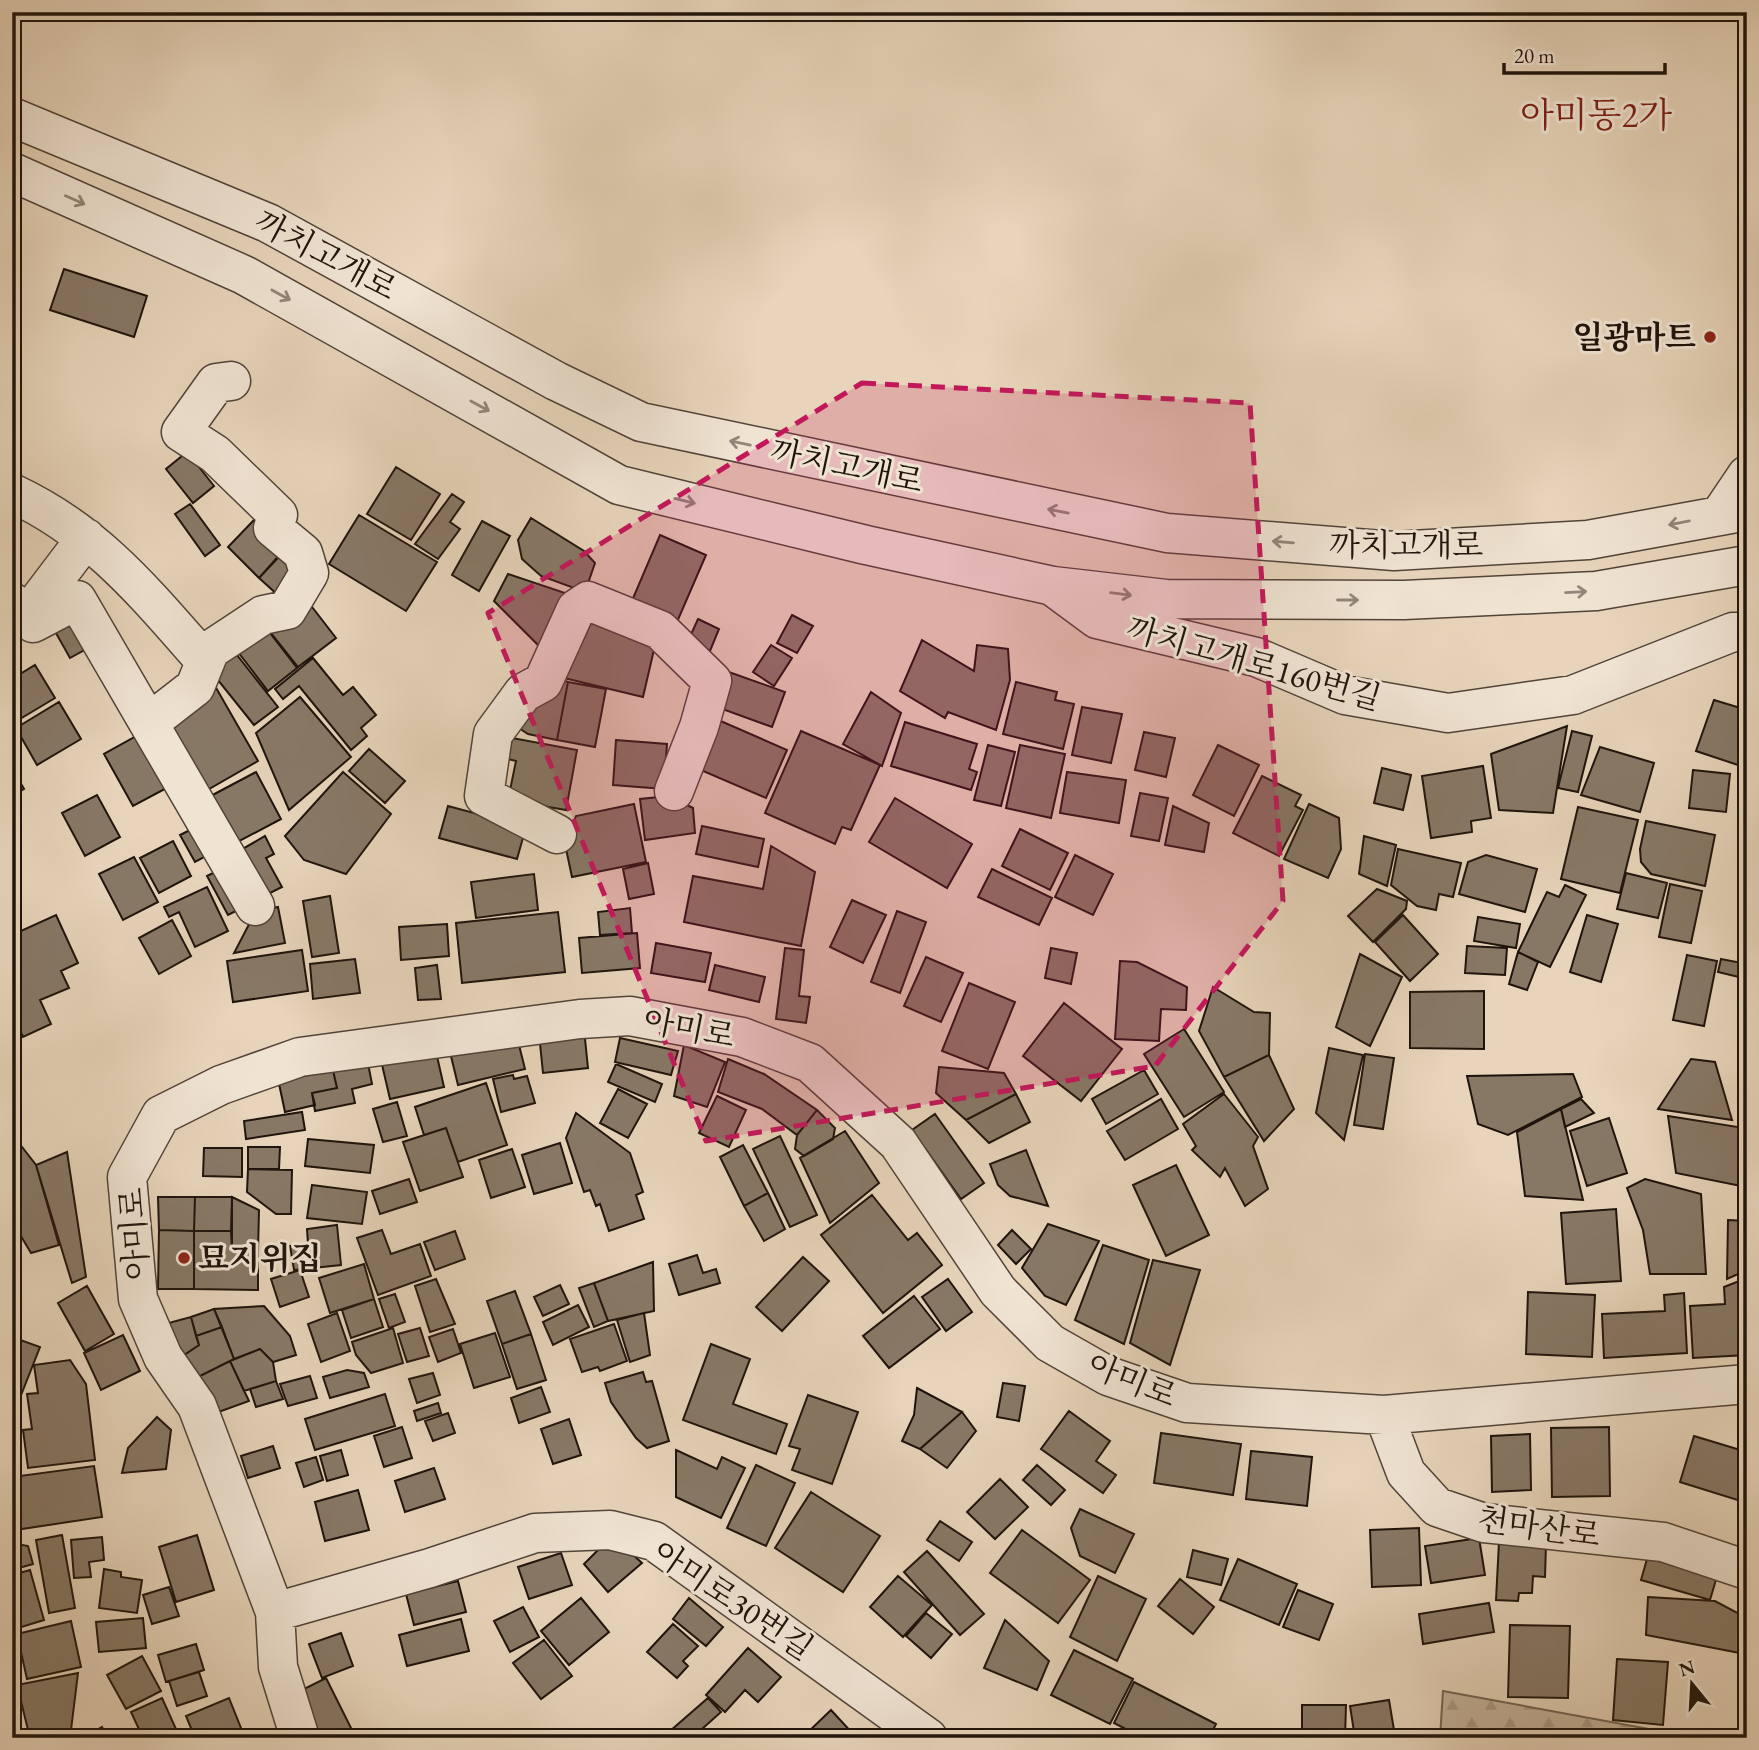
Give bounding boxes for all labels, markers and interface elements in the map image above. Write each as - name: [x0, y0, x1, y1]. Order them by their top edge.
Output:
- scale bar: [1504, 32, 1664, 76]
- text: 20 m: [1514, 42, 1555, 69]
- district label: 아미동2가: [1520, 92, 1672, 137]
- one-way arrow: [63, 194, 85, 207]
- street label: 까치고개로: [248, 200, 404, 310]
- one-way arrow: [270, 289, 291, 302]
- place label: 일광마트: [1572, 316, 1696, 358]
- marker: 일광마트: [1702, 329, 1718, 345]
- one-way arrow: [469, 399, 489, 413]
- street label: 까치고개로: [767, 429, 927, 503]
- one-way arrow: [729, 436, 752, 450]
- one-way arrow: [673, 494, 696, 508]
- one-way arrow: [1047, 504, 1070, 517]
- one-way arrow: [1669, 517, 1691, 530]
- street label: 까치고개로: [1329, 524, 1483, 566]
- one-way arrow: [1272, 535, 1295, 548]
- one-way arrow: [1564, 586, 1587, 599]
- one-way arrow: [1109, 588, 1132, 601]
- one-way arrow: [1337, 593, 1360, 607]
- street label: 까치고개로160번길: [1122, 607, 1386, 719]
- street label: 아미로: [639, 999, 739, 1057]
- street label: 아미로: [110, 1186, 158, 1282]
- place label: 묘지위집: [198, 1237, 322, 1279]
- marker: 묘지위집: [176, 1250, 192, 1266]
- street label: 아미로: [1081, 1343, 1183, 1417]
- street label: 천마산로: [1475, 1498, 1603, 1556]
- street label: 아미로30번길: [644, 1531, 822, 1669]
- north arrow: [1658, 1648, 1728, 1718]
- text: N: [1676, 1654, 1699, 1683]

